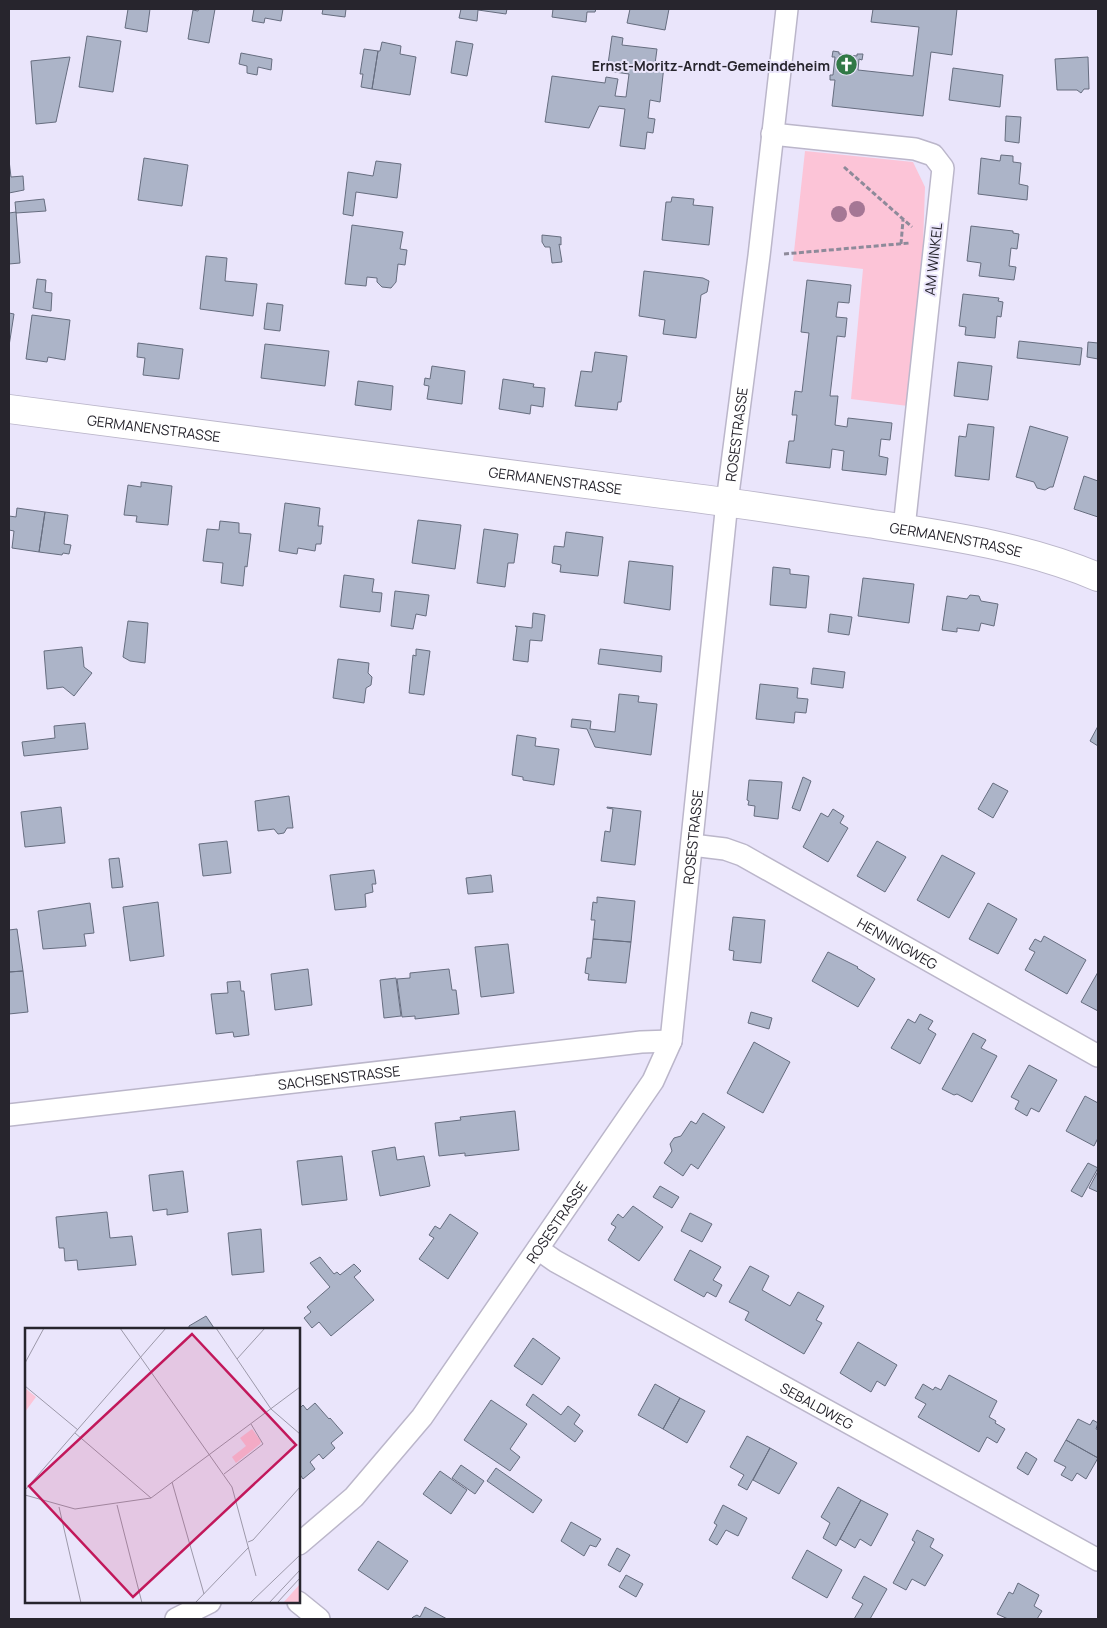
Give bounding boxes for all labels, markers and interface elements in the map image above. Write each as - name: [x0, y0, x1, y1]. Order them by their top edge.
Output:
- church icon: Ernst-Moritz-Arndt-Gemeindeheim: [834, 53, 858, 77]
- place label: Ernst-Moritz-Arndt-Gemeindeheim: [592, 56, 830, 75]
- street label: AM WINKEL: [920, 222, 946, 296]
- street label: ROSESTRASSE: [720, 386, 751, 483]
- street label: GERMANENSTRASSE: [86, 410, 222, 446]
- street label: GERMANENSTRASSE: [488, 462, 623, 498]
- street label: GERMANENSTRASSE: [888, 517, 1024, 561]
- street label: ROSESTRASSE: [678, 789, 707, 885]
- street label: HENNINGWEG: [854, 913, 941, 973]
- street label: SACHSENSTRASSE: [277, 1060, 401, 1093]
- street label: ROSESTRASSE: [521, 1177, 591, 1267]
- inset map: [25, 1328, 300, 1603]
- street label: SEBALDWEG: [777, 1378, 857, 1433]

